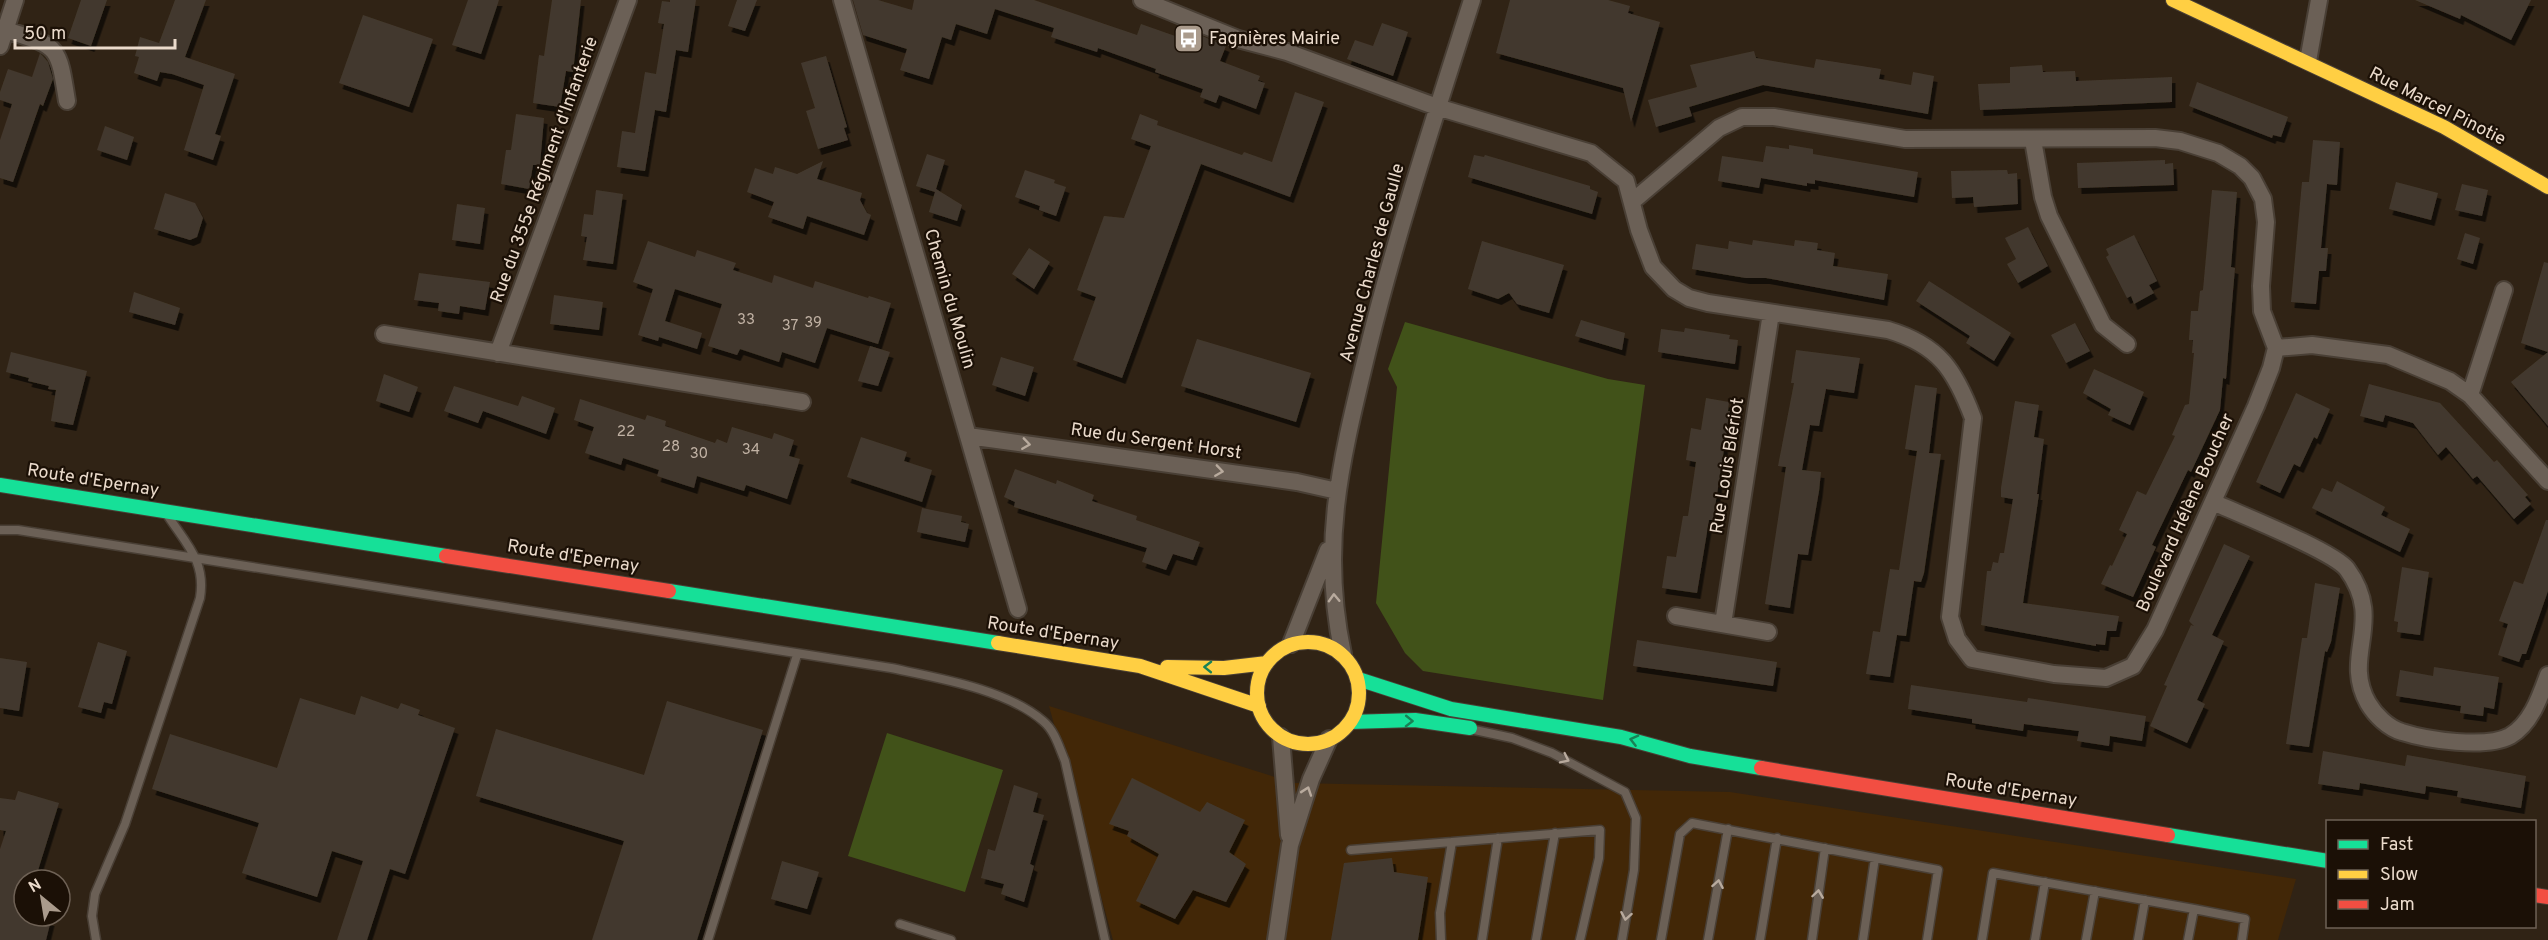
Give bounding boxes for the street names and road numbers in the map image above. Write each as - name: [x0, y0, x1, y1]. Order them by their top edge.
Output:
- street label: Rue du 355e Régiment d'Infanterie: [486, 34, 604, 306]
- street label: Rue Marcel Pinotie: [2365, 63, 2509, 151]
- street label: Avenue Charles de Gaulle: [1335, 161, 1411, 365]
- street label: Chemin du Moulin: [918, 226, 980, 372]
- street label: Rue Louis Blériot: [1706, 396, 1750, 536]
- street label: Boulevard Hélène Boucher: [2132, 410, 2240, 616]
- street label: Rue du Sergent Horst: [1069, 419, 1243, 465]
- street label: Route d'Epernay: [25, 459, 161, 503]
- street label: Route d'Epernay: [505, 535, 641, 579]
- street label: Route d'Epernay: [985, 612, 1121, 656]
- street label: Route d'Epernay: [1943, 769, 2079, 813]

